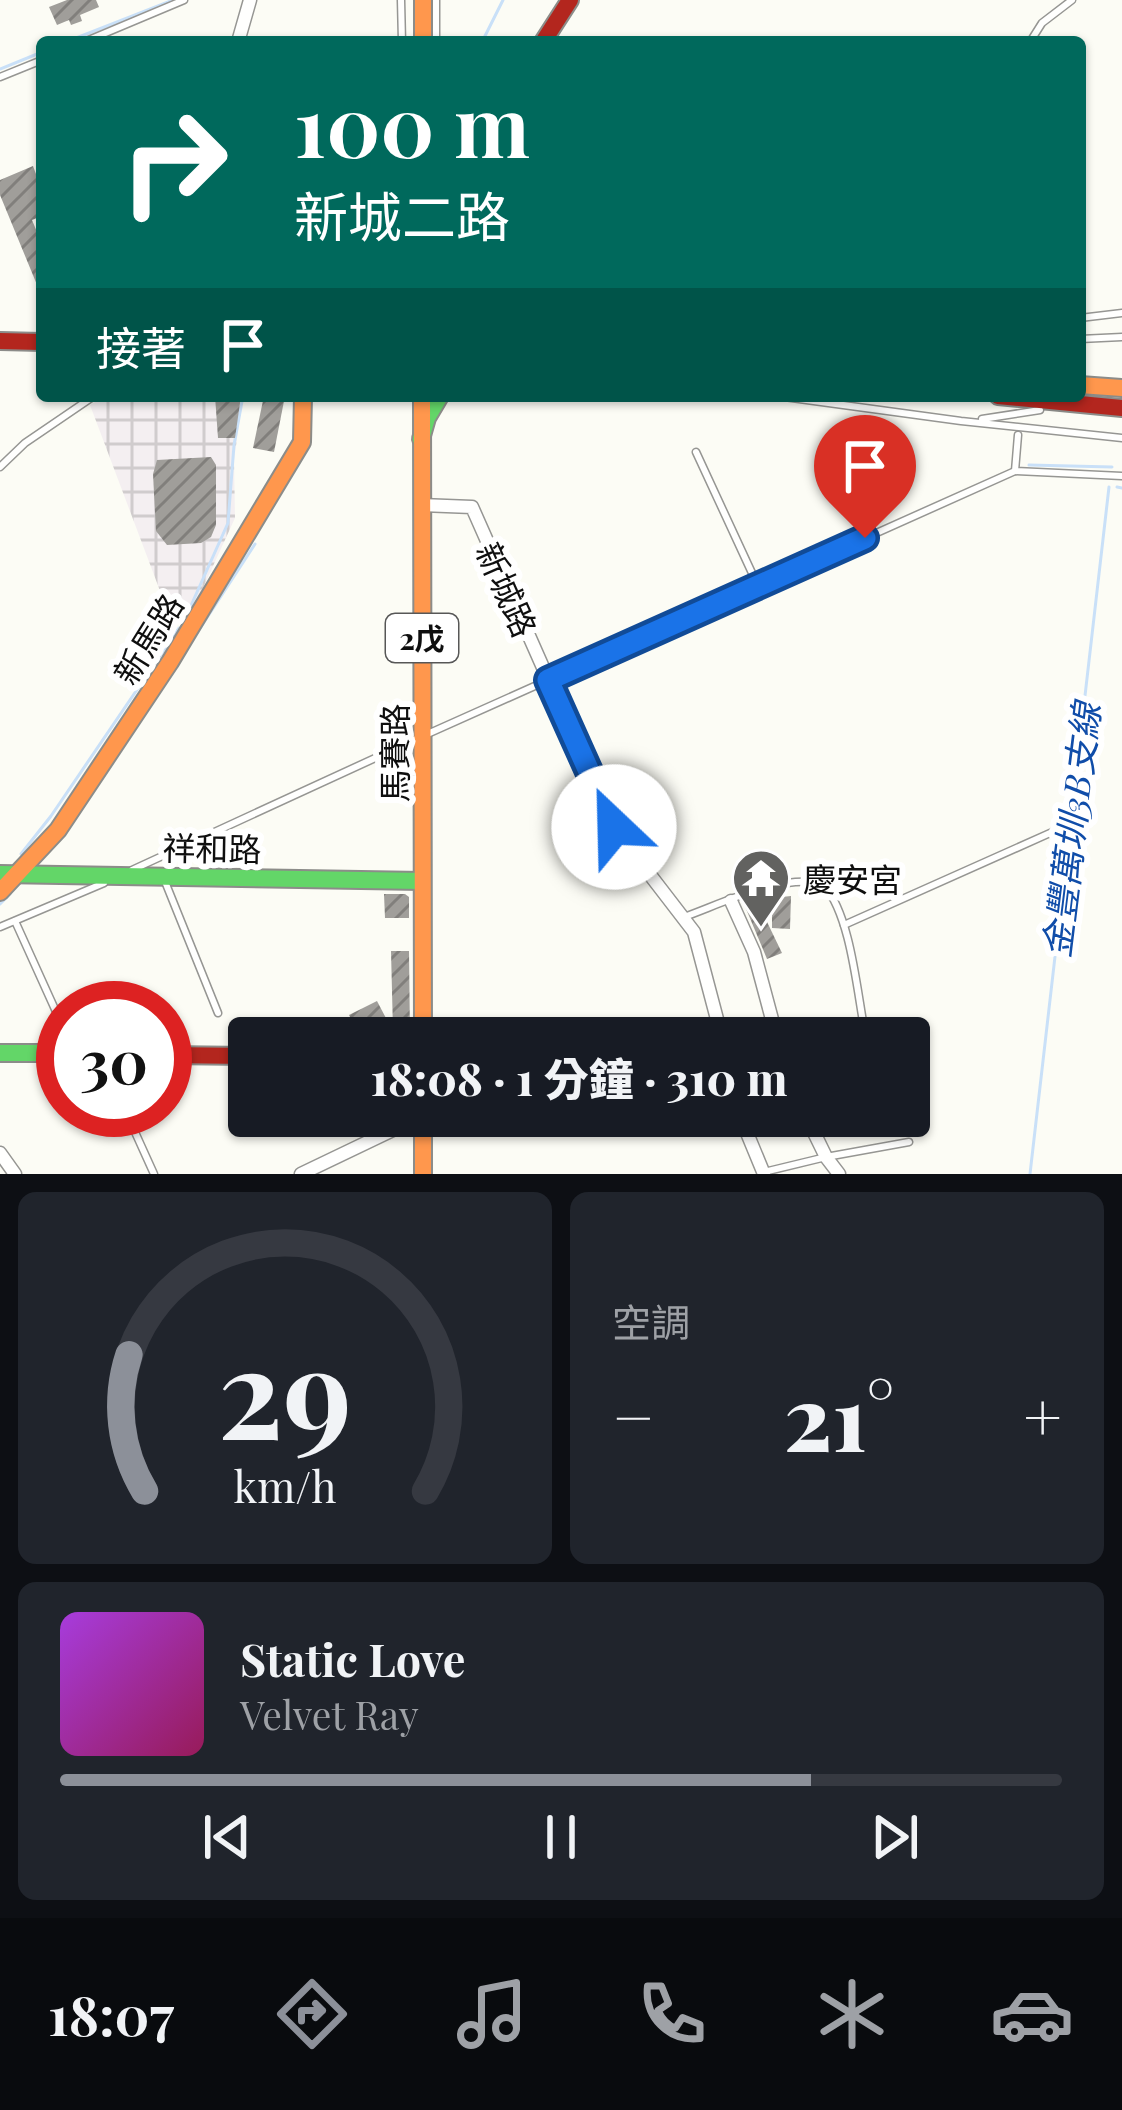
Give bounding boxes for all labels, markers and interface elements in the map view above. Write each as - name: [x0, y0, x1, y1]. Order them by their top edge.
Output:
- text: 100 m: [294, 67, 530, 179]
- icon: right: [96, 84, 252, 240]
- text: 新城二路: [294, 179, 510, 251]
- icon: arrive: [210, 312, 276, 378]
- text: 接著: [96, 316, 186, 376]
- pin: [814, 415, 916, 538]
- icon: arrive: [832, 433, 898, 499]
- street label: 新城路: [468, 535, 548, 643]
- street label: 新馬路: [102, 584, 192, 692]
- road number: 2戊: [386, 614, 458, 662]
- water label: 金豐萬圳3B支線: [1031, 696, 1110, 960]
- street label: 馬賽路: [371, 704, 415, 803]
- position arrow: [551, 764, 677, 890]
- street label: 祥和路: [162, 824, 262, 870]
- temple icon: 慶安宮: [730, 847, 792, 929]
- place label: 慶安宮: [803, 856, 902, 900]
- speed limit sign: 30: [36, 981, 192, 1137]
- text: 18:08 · 1 分鐘 · 310 m: [371, 1047, 787, 1107]
- text: 空調: [612, 1295, 690, 1347]
- text: 29: [218, 1305, 352, 1471]
- text: 21°: [784, 1355, 894, 1475]
- text: −: [612, 1371, 655, 1459]
- text: +: [1023, 1371, 1062, 1459]
- text: km/h: [234, 1457, 336, 1514]
- text: Static Love: [240, 1628, 465, 1688]
- text: Velvet Ray: [240, 1688, 419, 1740]
- icon: previous: [194, 1804, 260, 1870]
- icon: pause: [528, 1804, 594, 1870]
- icon: next: [862, 1804, 928, 1870]
- icon: directions: [270, 1972, 354, 2056]
- icon: music: [450, 1972, 534, 2056]
- icon: phone: [630, 1972, 714, 2056]
- icon: climate: [810, 1972, 894, 2056]
- icon: car: [990, 1972, 1074, 2056]
- text: 18:07: [48, 1978, 174, 2050]

